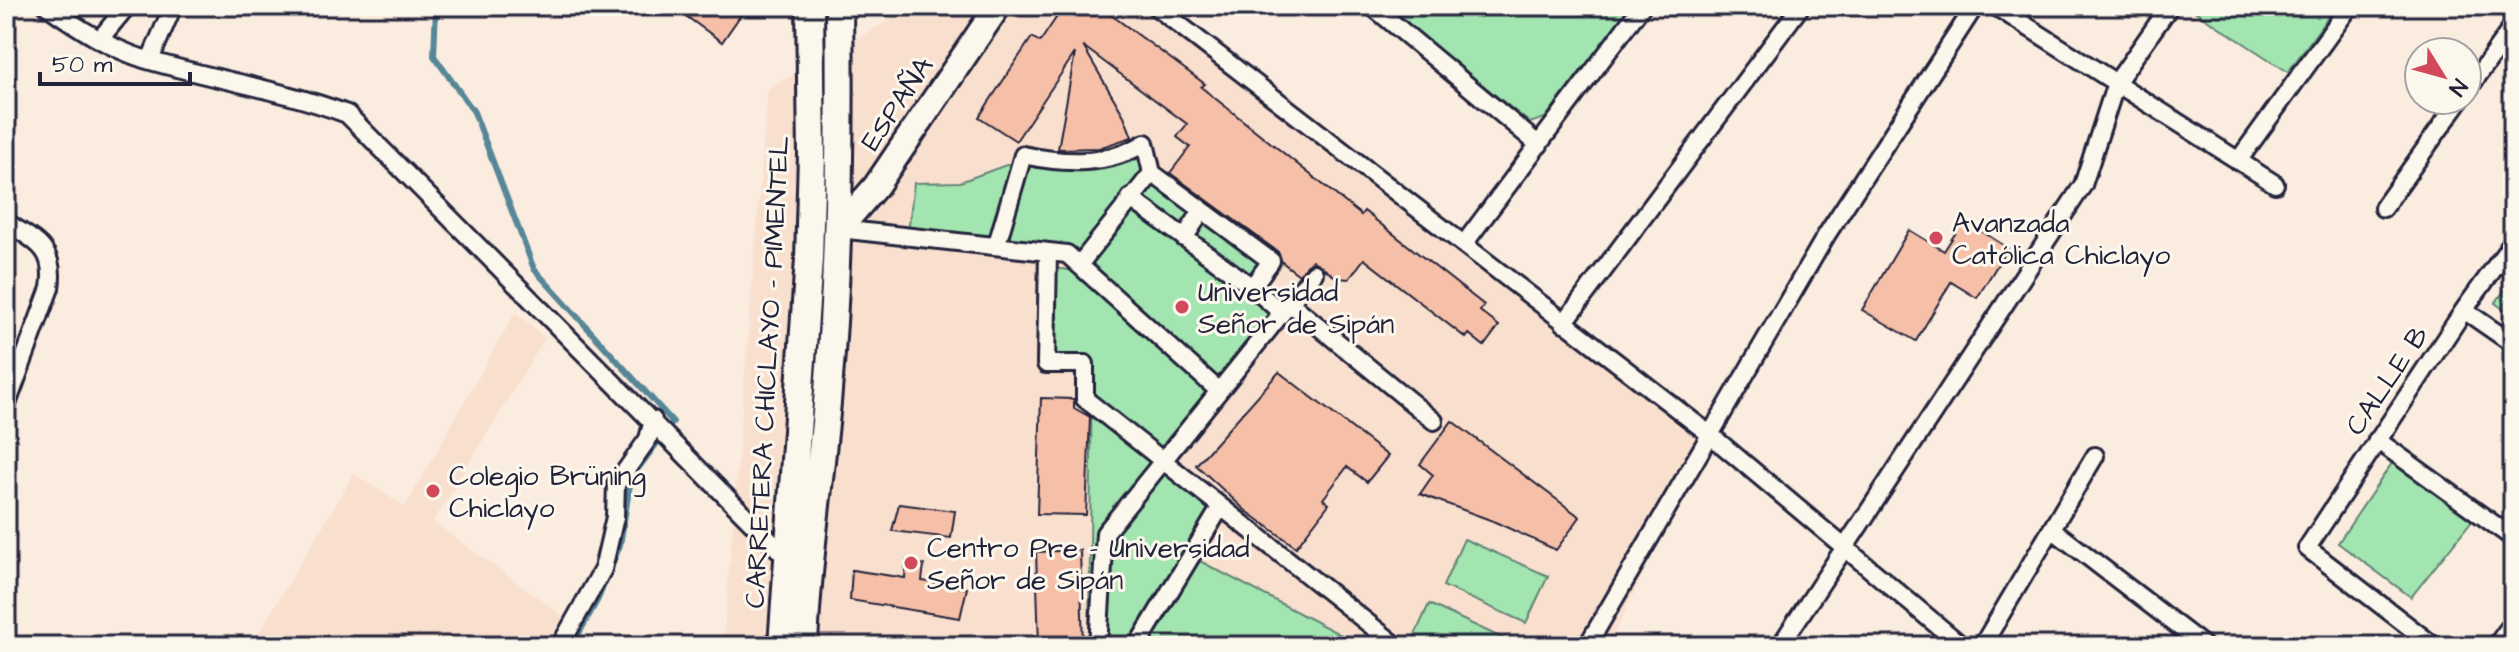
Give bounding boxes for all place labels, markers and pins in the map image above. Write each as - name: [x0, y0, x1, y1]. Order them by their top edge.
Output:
- place label: Avanzada Católica Chiclayo: [1952, 204, 2171, 277]
- marker: Avanzada Católica Chiclayo: [1927, 229, 1945, 247]
- place label: Universidad Señor de Sipán: [1198, 273, 1394, 344]
- marker: Universidad Señor de Sipán: [1173, 298, 1191, 316]
- place label: Colegio Brüning Chiclayo: [449, 457, 646, 530]
- marker: Colegio Brüning Chiclayo: [424, 482, 442, 500]
- place label: Centro Pre - Universidad Señor de Sipán: [927, 529, 1250, 600]
- marker: Centro Pre - Universidad Señor de Sipán: [902, 554, 920, 572]

